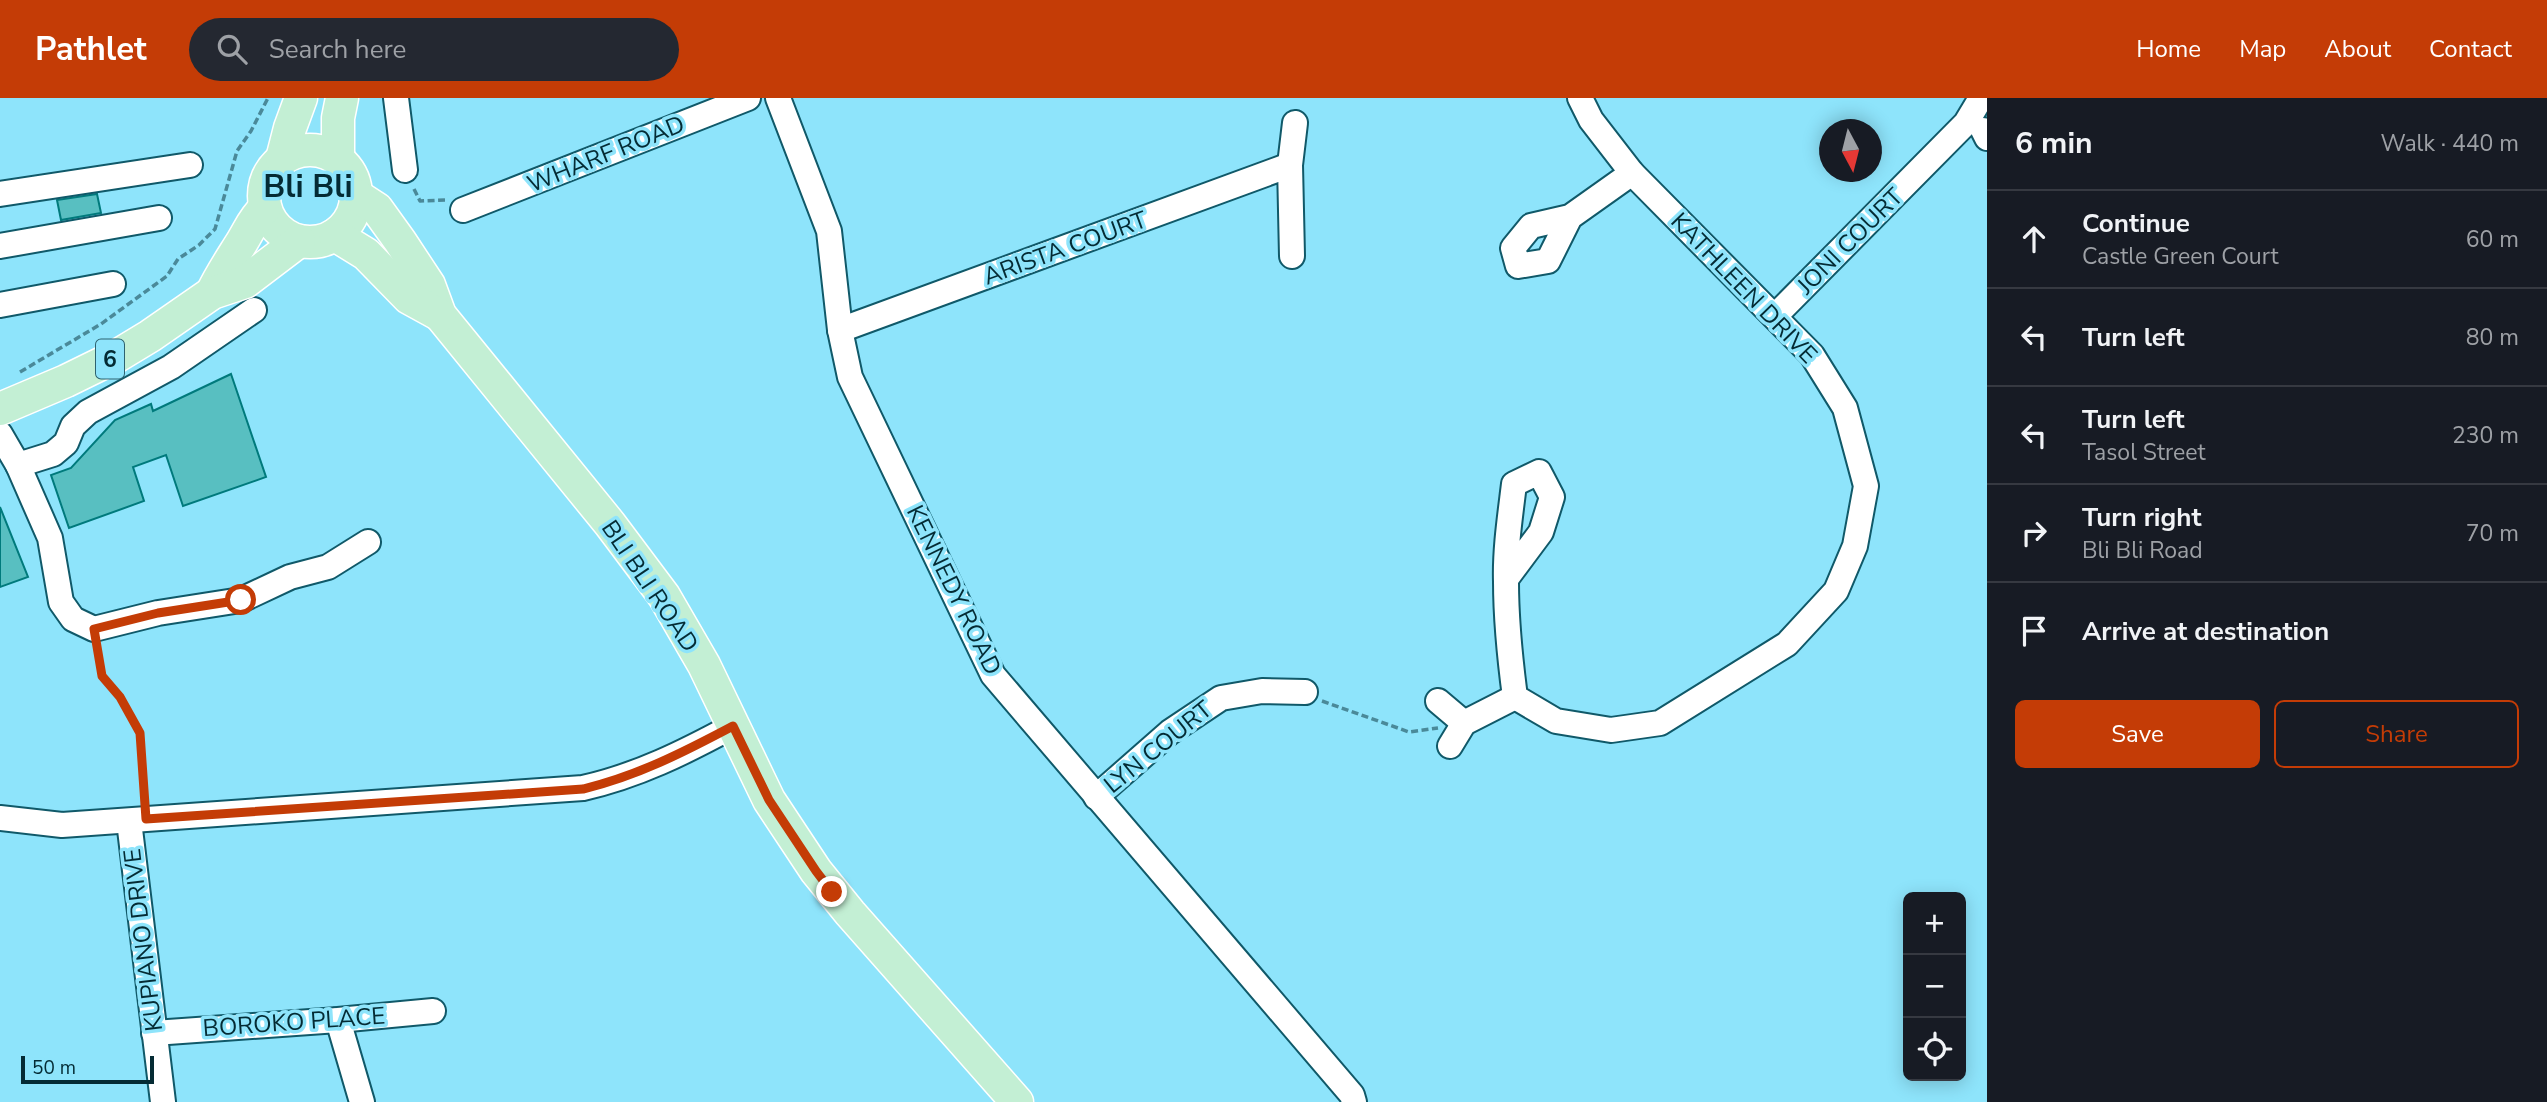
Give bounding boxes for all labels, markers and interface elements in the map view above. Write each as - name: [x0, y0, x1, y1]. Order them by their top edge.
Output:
- search box: [189, 18, 679, 81]
- text: Pathlet: [35, 27, 147, 72]
- icon: search: [213, 30, 251, 68]
- text: Search here: [269, 32, 406, 67]
- text: Home: [2136, 33, 2201, 65]
- text: Map: [2239, 33, 2286, 65]
- text: About: [2324, 33, 2391, 65]
- text: Contact: [2429, 33, 2512, 65]
- street label: WHARF ROAD: [523, 108, 689, 200]
- north arrow: [1819, 119, 1882, 182]
- text: 6 min: [2015, 123, 2093, 164]
- text: Walk · 440 m: [2380, 128, 2519, 159]
- district label: Bli Bli: [263, 165, 353, 208]
- street label: JONI COURT: [1789, 181, 1910, 302]
- street label: ARISTA COURT: [979, 203, 1152, 292]
- street label: KATHLEEN DRIVE: [1664, 206, 1824, 370]
- text: Continue: [2082, 206, 2190, 241]
- icon: ahead: [2015, 220, 2053, 258]
- text: 60 m: [2466, 224, 2519, 255]
- text: Castle Green Court: [2082, 241, 2279, 272]
- icon: left: [2015, 318, 2053, 356]
- text: Turn left: [2082, 320, 2185, 355]
- text: 80 m: [2466, 322, 2519, 353]
- road number: 6: [96, 340, 124, 378]
- text: Turn left: [2082, 402, 2185, 437]
- icon: left: [2015, 416, 2053, 454]
- text: 230 m: [2452, 420, 2519, 451]
- text: Tasol Street: [2082, 437, 2206, 468]
- street label: KENNEDY ROAD: [899, 500, 1009, 680]
- text: Turn right: [2082, 500, 2201, 535]
- street label: BLI BLI ROAD: [594, 514, 706, 658]
- icon: right: [2015, 514, 2053, 552]
- text: 70 m: [2466, 518, 2519, 549]
- text: Bli Bli Road: [2082, 535, 2203, 566]
- route start: [225, 584, 256, 615]
- icon: arrive: [2015, 612, 2053, 650]
- text: Arrive at destination: [2082, 614, 2329, 649]
- street label: LYN COURT: [1097, 693, 1219, 800]
- button: Save: [2015, 700, 2260, 768]
- button: Share: [2274, 700, 2519, 768]
- street label: KUPIANO DRIVE: [116, 847, 170, 1033]
- route end: [816, 876, 847, 907]
- map controls: [1903, 892, 1966, 1081]
- button: +: [1903, 892, 1966, 955]
- button: −: [1903, 955, 1966, 1018]
- street label: BOROKO PLACE: [202, 1000, 386, 1044]
- button: locate: [1903, 1018, 1966, 1081]
- scale bar: [21, 1053, 154, 1085]
- text: 50 m: [32, 1055, 76, 1081]

